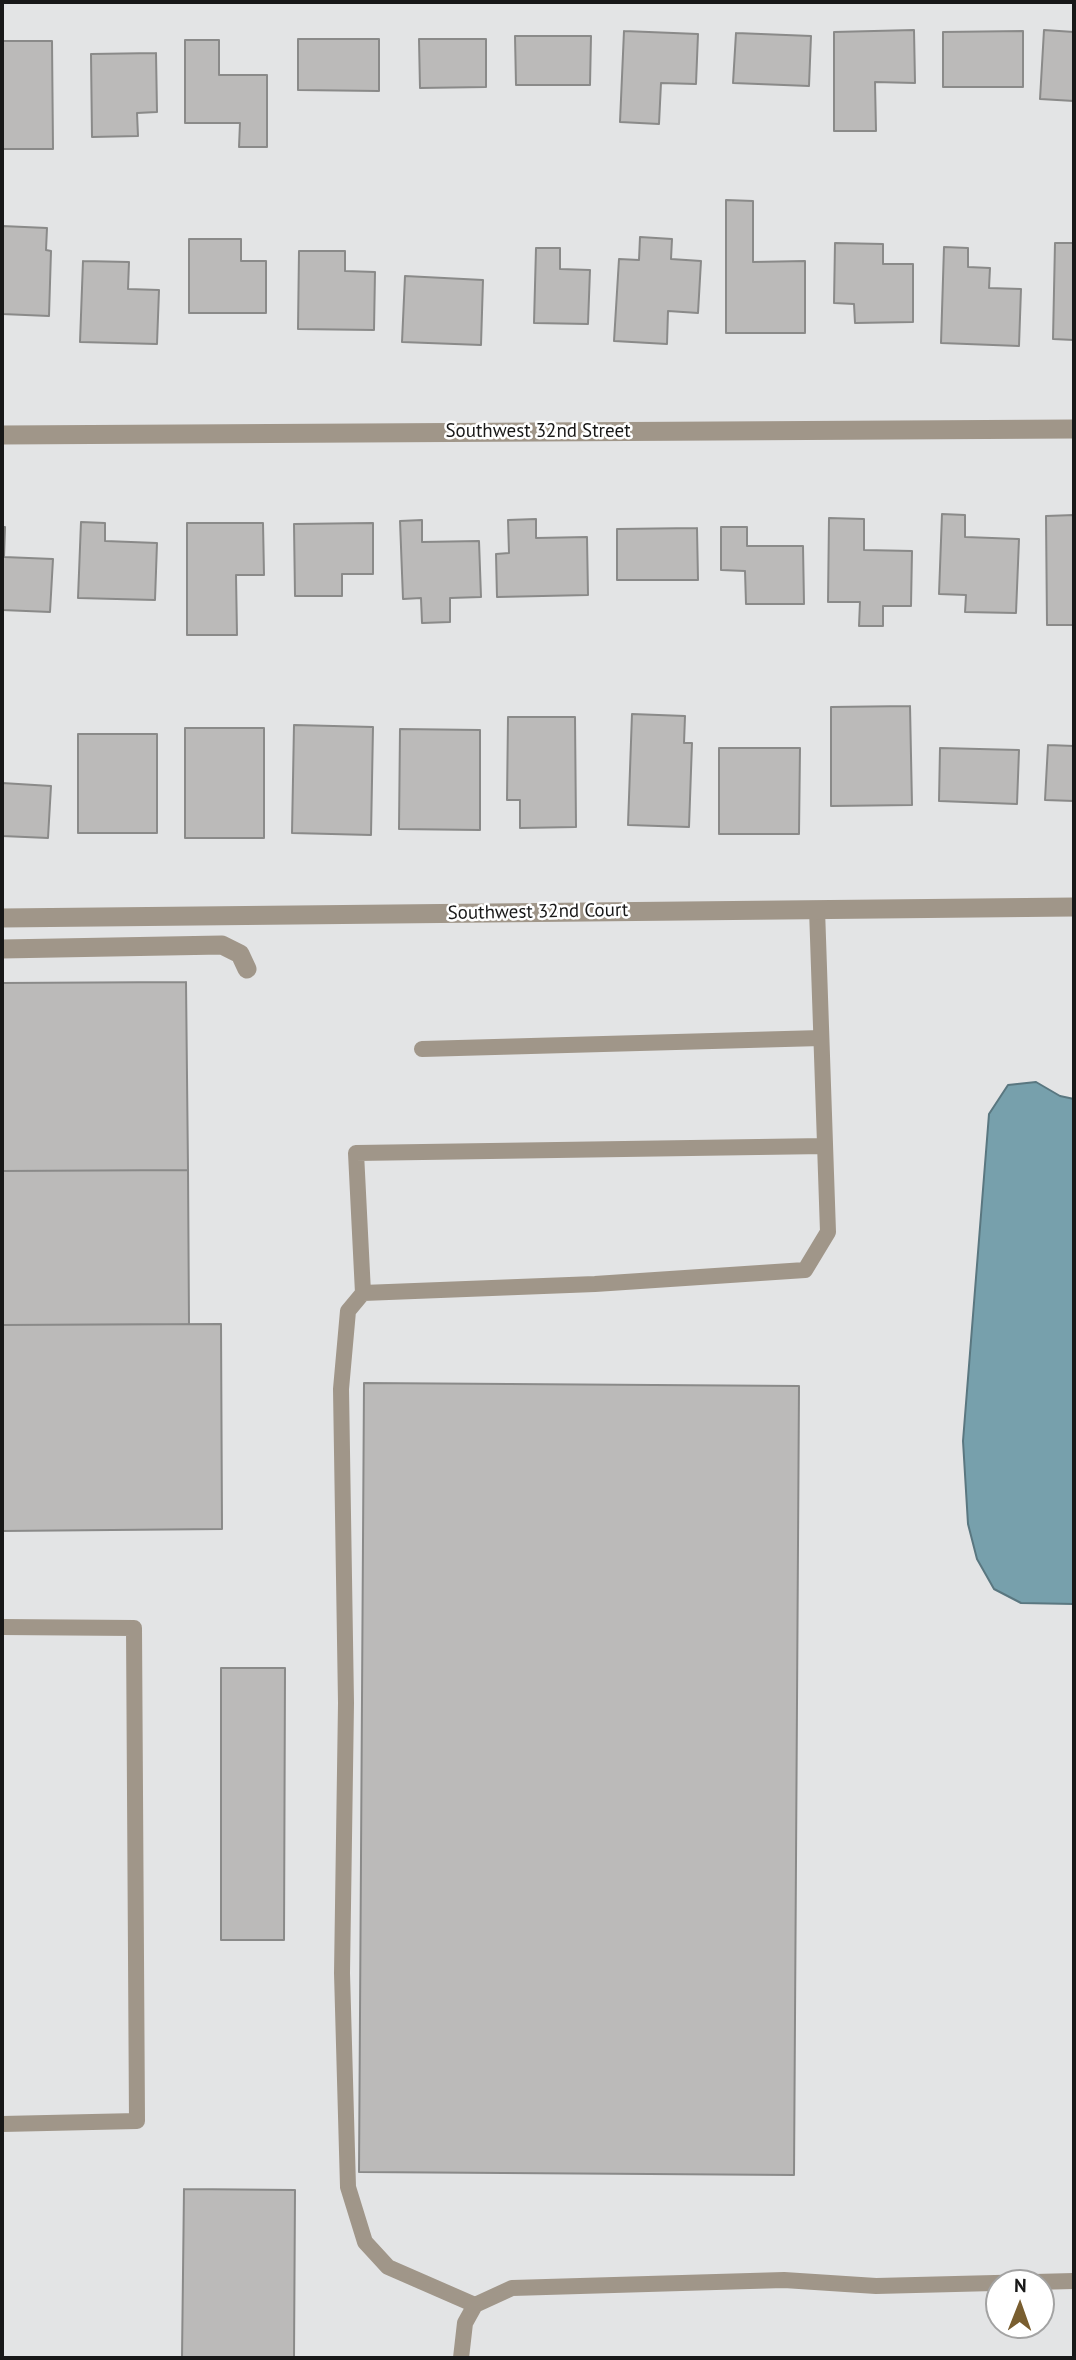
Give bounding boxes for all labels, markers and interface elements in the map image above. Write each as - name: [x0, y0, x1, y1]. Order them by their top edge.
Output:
- street label: Southwest 32nd Street: [445, 421, 631, 443]
- street label: Southwest 32nd Court: [447, 899, 629, 925]
- north arrow: [985, 2269, 1055, 2339]
- text: N: [1014, 2273, 1027, 2297]

